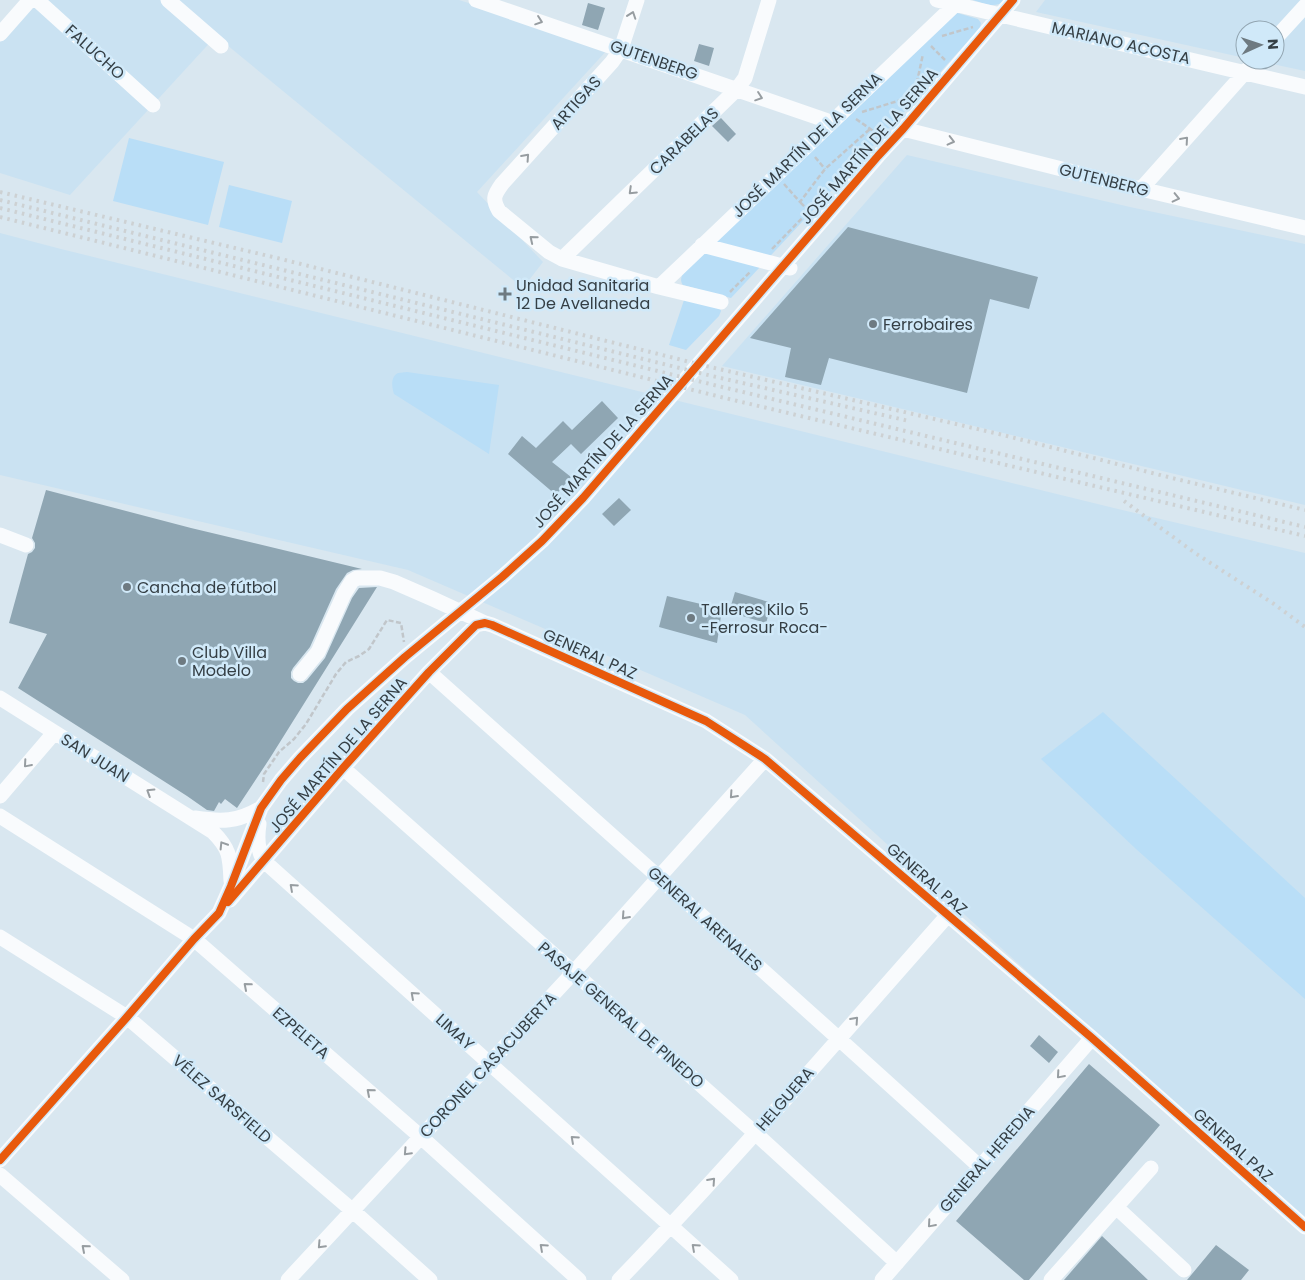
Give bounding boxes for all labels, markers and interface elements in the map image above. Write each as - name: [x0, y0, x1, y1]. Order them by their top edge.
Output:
- one-way arrow: [626, 11, 636, 19]
- one-way arrow: [534, 15, 543, 25]
- street label: MARIANO ACOSTA: [1049, 16, 1193, 70]
- street label: FALUCHO: [60, 19, 130, 85]
- north arrow: [1235, 20, 1285, 70]
- street label: GUTENBERG: [607, 34, 701, 86]
- text: N: [1263, 39, 1283, 50]
- street label: JOSÉ MARTÍN DE LA SERNA: [796, 64, 942, 228]
- street label: JOSÉ MARTÍN DE LA SERNA: [728, 68, 886, 222]
- street label: ARTIGAS: [545, 71, 607, 135]
- one-way arrow: [754, 91, 763, 101]
- street label: CARABELAS: [644, 102, 724, 180]
- one-way arrow: [946, 135, 955, 146]
- one-way arrow: [1179, 136, 1188, 145]
- one-way arrow: [520, 154, 529, 163]
- street label: GUTENBERG: [1057, 158, 1151, 202]
- one-way arrow: [629, 185, 638, 194]
- one-way arrow: [1172, 192, 1181, 203]
- one-way arrow: [530, 236, 539, 244]
- place label: Unidad Sanitaria 12 De Avellaneda: [516, 274, 650, 315]
- marker: Unidad Sanitaria 12 De Avellaneda: [498, 287, 512, 301]
- place label: Ferrobaires: [883, 313, 973, 336]
- marker: Ferrobaires: [867, 318, 879, 330]
- street label: JOSÉ MARTÍN DE LA SERNA: [527, 369, 679, 533]
- place label: Cancha de fútbol: [137, 576, 277, 599]
- marker: Cancha de fútbol: [121, 581, 133, 593]
- place label: Talleres Kilo 5 -Ferrosur Roca-: [701, 598, 828, 639]
- marker: Talleres Kilo 5 -Ferrosur Roca-: [685, 612, 697, 624]
- street label: GENERAL PAZ: [539, 623, 641, 685]
- place label: Club Villa Modelo: [192, 641, 267, 682]
- marker: Club Villa Modelo: [176, 655, 188, 667]
- street label: JOSÉ MARTÍN DE LA SERNA: [264, 672, 413, 838]
- street label: SAN JUAN: [56, 728, 134, 788]
- one-way arrow: [24, 759, 33, 768]
- one-way arrow: [146, 788, 155, 798]
- one-way arrow: [730, 790, 739, 799]
- street label: GENERAL PAZ: [882, 837, 972, 921]
- one-way arrow: [220, 841, 230, 850]
- street label: GENERAL ARENALES: [643, 861, 767, 977]
- one-way arrow: [290, 884, 299, 893]
- one-way arrow: [621, 911, 630, 920]
- street label: PASAJE GENERAL DE PINEDO: [533, 936, 709, 1094]
- one-way arrow: [244, 982, 253, 991]
- street label: CORONEL CASACUBERTA: [414, 987, 562, 1143]
- one-way arrow: [411, 992, 420, 1001]
- street label: EZPELETA: [267, 1002, 335, 1064]
- street label: LIMAY: [431, 1008, 480, 1056]
- one-way arrow: [849, 1016, 858, 1025]
- street label: VÉLEZ SARSFIELD: [167, 1049, 277, 1149]
- street label: HELGUERA: [751, 1062, 819, 1136]
- one-way arrow: [1057, 1069, 1066, 1078]
- one-way arrow: [367, 1089, 376, 1098]
- street label: GENERAL HEREDIA: [934, 1100, 1040, 1218]
- street label: GENERAL PAZ: [1188, 1103, 1278, 1187]
- one-way arrow: [571, 1135, 580, 1144]
- one-way arrow: [404, 1146, 413, 1155]
- one-way arrow: [707, 1177, 716, 1186]
- one-way arrow: [928, 1218, 936, 1227]
- one-way arrow: [318, 1240, 327, 1249]
- one-way arrow: [540, 1244, 549, 1253]
- one-way arrow: [692, 1244, 701, 1253]
- one-way arrow: [81, 1245, 90, 1254]

